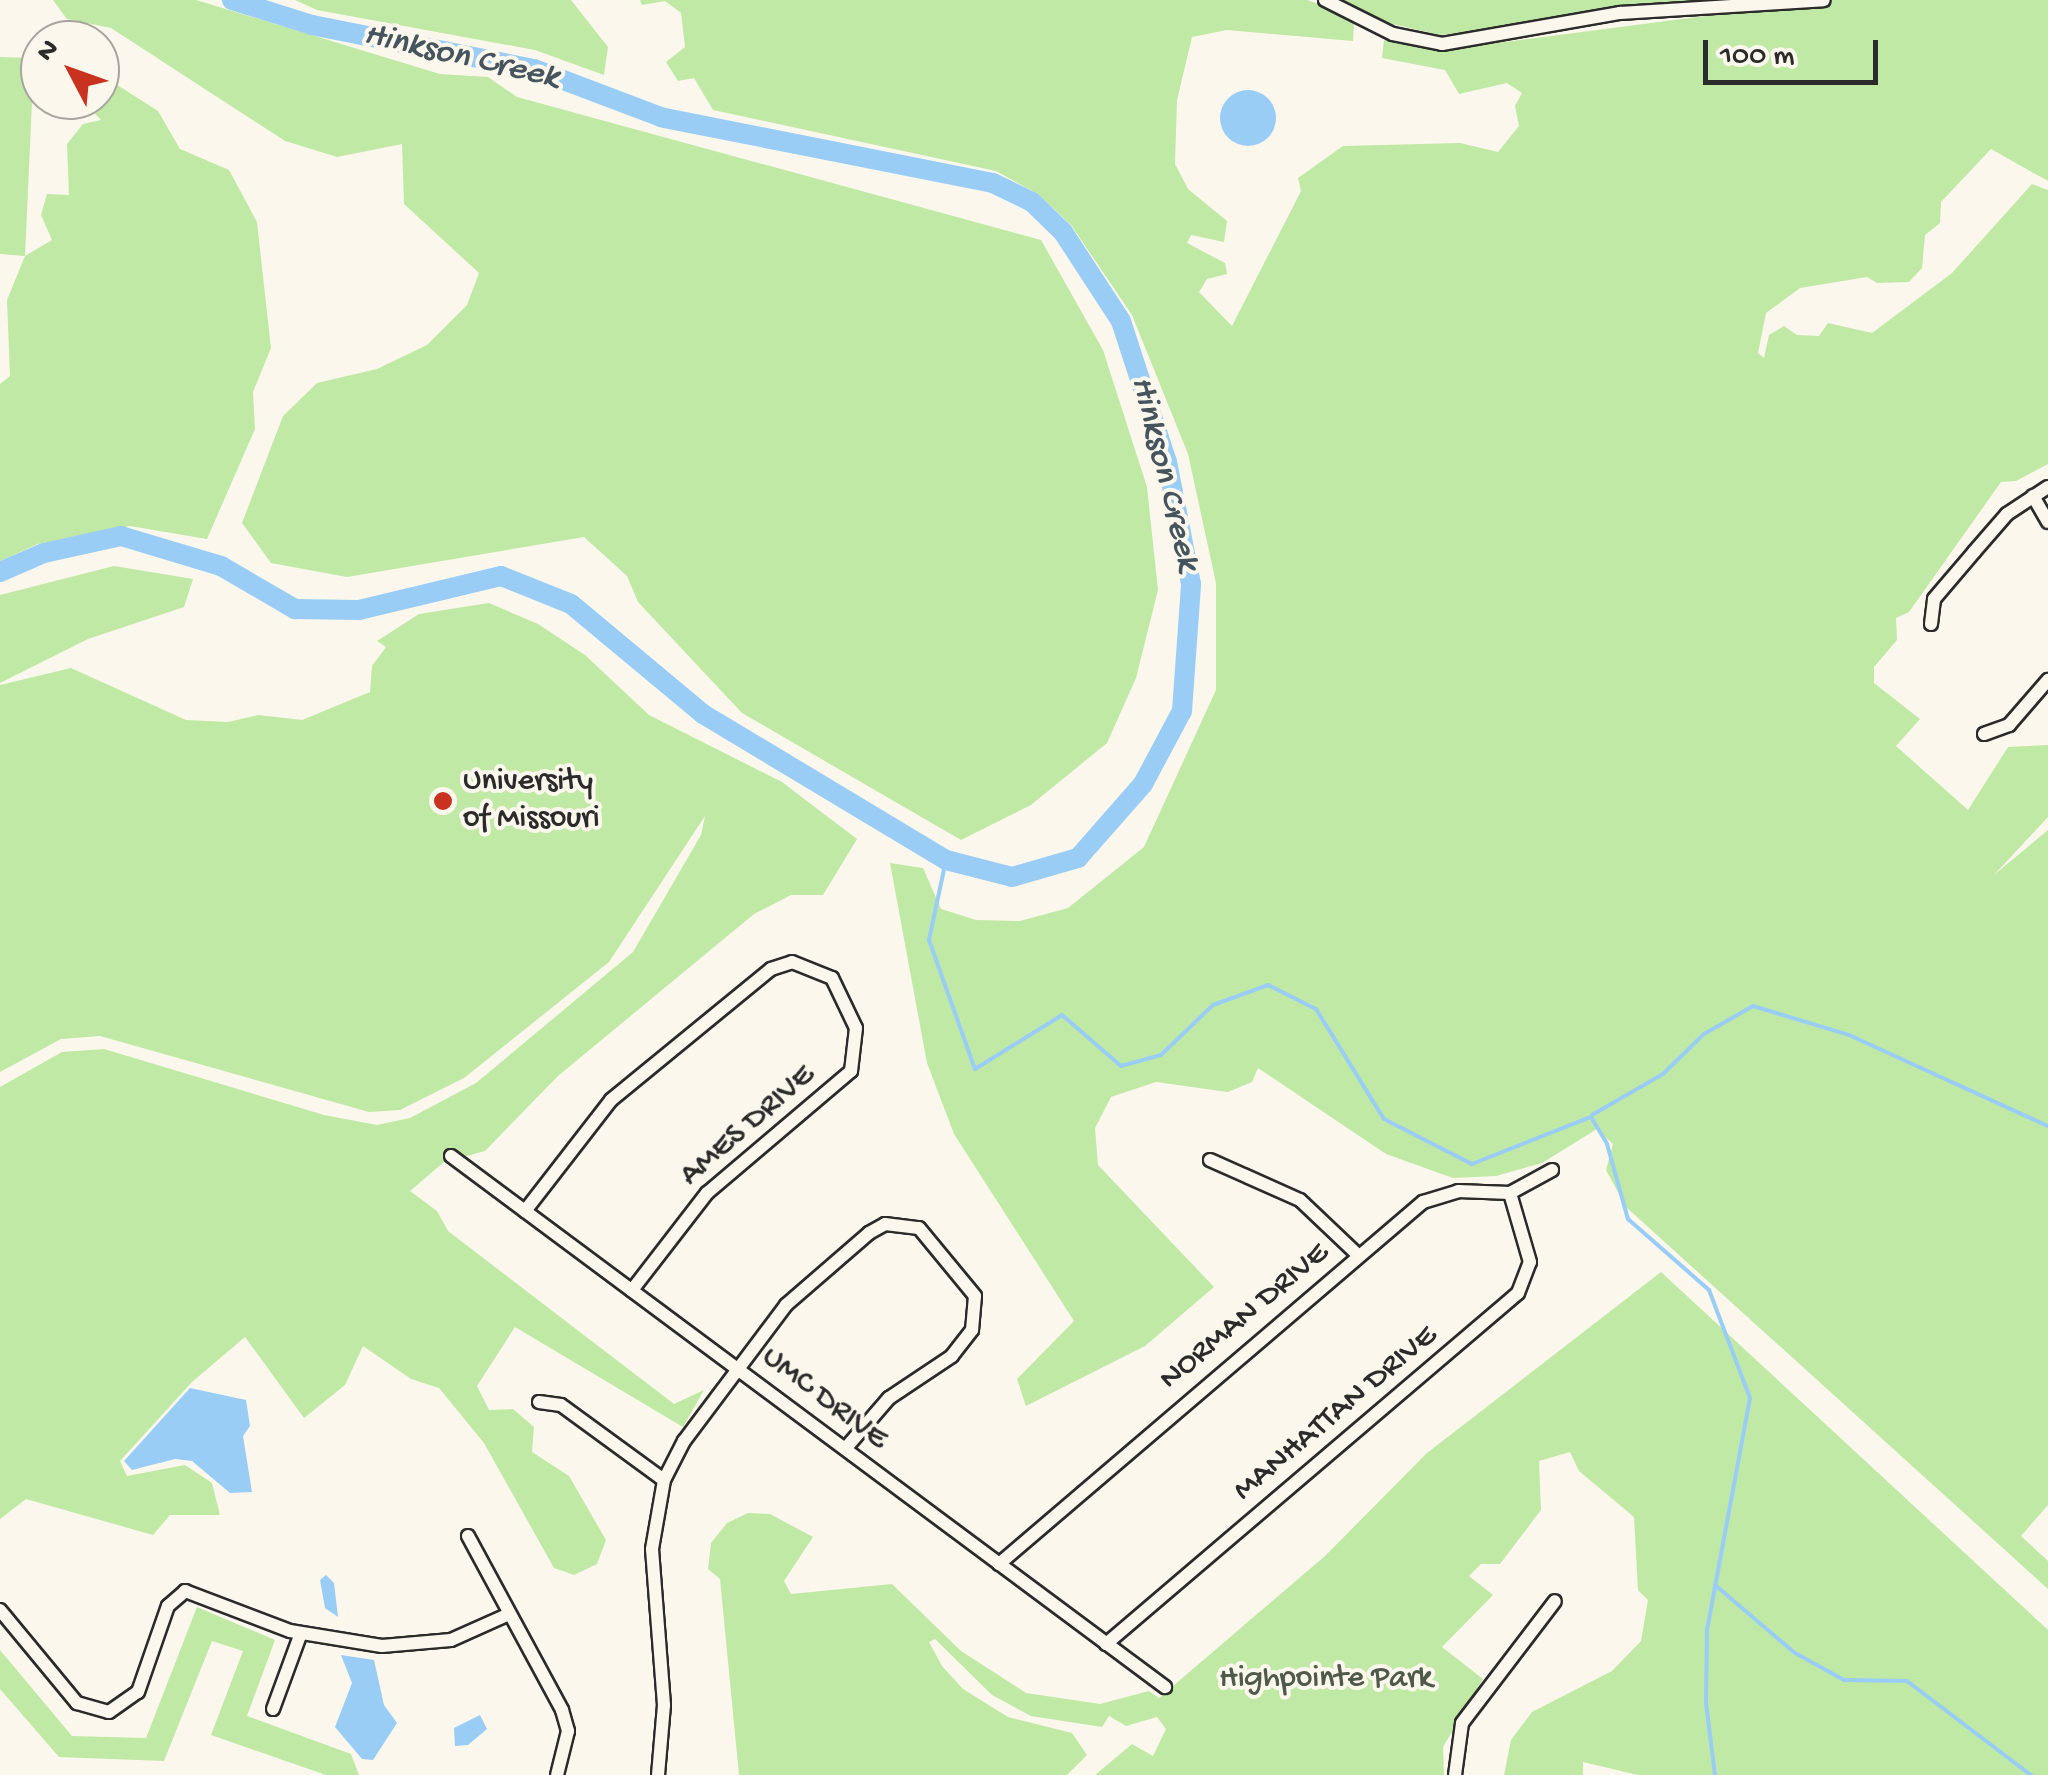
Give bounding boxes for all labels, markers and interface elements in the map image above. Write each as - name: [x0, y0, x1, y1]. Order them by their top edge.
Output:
- water label: Hinkson Creek: [359, 15, 563, 101]
- north arrow: [20, 20, 120, 120]
- scale bar: [1708, 20, 1883, 82]
- text: N: [30, 34, 67, 69]
- text: 100 m: [1720, 40, 1795, 75]
- water label: Hinkson Creek: [1119, 372, 1207, 576]
- place label: University of Missouri: [463, 764, 600, 839]
- marker: University of Missouri: [432, 790, 454, 812]
- street label: AMES DRIVE: [673, 1057, 823, 1195]
- street label: NORMAN DRIVE: [1152, 1235, 1338, 1399]
- street label: MANHATTAN DRIVE: [1226, 1318, 1446, 1510]
- street label: UMC DRIVE: [753, 1339, 895, 1459]
- park label: Highpointe Park: [1219, 1660, 1433, 1698]

